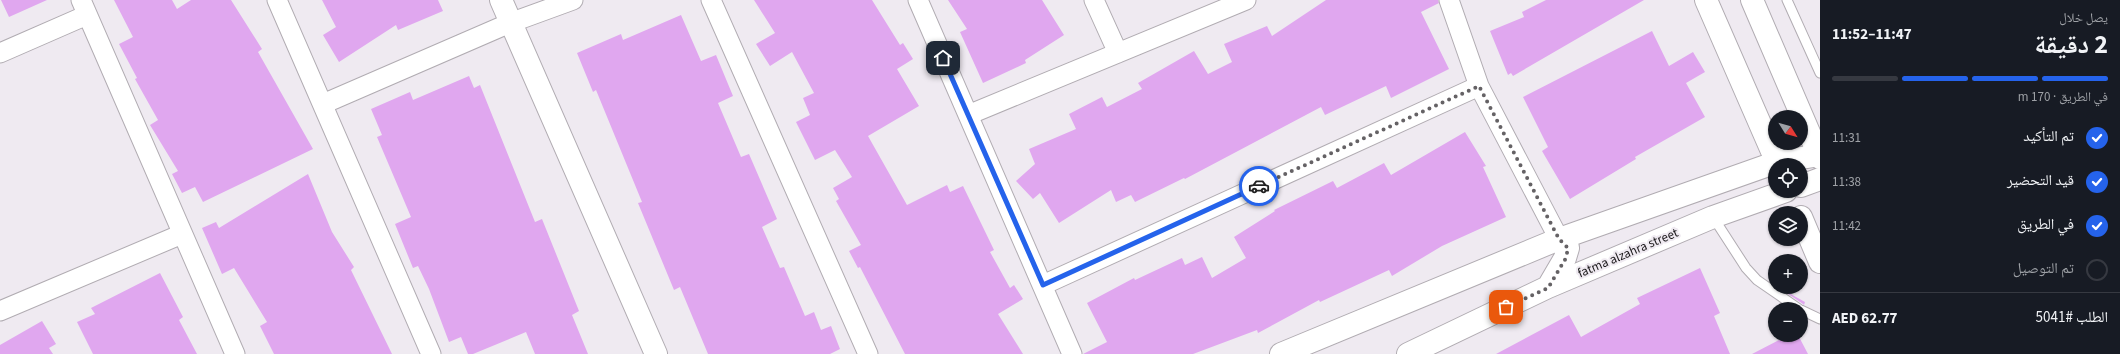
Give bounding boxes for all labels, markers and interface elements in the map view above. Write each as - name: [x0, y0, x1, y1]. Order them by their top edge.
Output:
- text: يصل خلال: [2059, 9, 2108, 27]
- text: 11:47–11:52: [1832, 24, 1912, 45]
- text: 2 دقيقة: [2034, 26, 2108, 63]
- pin: [926, 41, 960, 75]
- icon: home: [932, 47, 954, 69]
- text: في الطريق · 170 m: [2018, 88, 2108, 106]
- north arrow: [1768, 110, 1808, 150]
- map controls: [1768, 110, 1808, 342]
- text: تم التأكيد: [2023, 126, 2074, 147]
- icon: check: [2086, 127, 2108, 149]
- text: 11:31: [1832, 129, 1861, 147]
- button: locate: [1768, 158, 1808, 198]
- courier: [1239, 166, 1279, 206]
- text: قيد التحضير: [2007, 170, 2074, 191]
- icon: check: [2086, 171, 2108, 193]
- text: 11:38: [1832, 173, 1861, 191]
- icon: car: [1248, 175, 1270, 197]
- button: layers: [1768, 206, 1808, 246]
- text: في الطريق: [2017, 214, 2074, 235]
- icon: check: [2086, 215, 2108, 237]
- text: 11:42: [1832, 217, 1861, 235]
- street label: fatma alzahra street: [1575, 223, 1682, 282]
- button: +: [1768, 254, 1808, 294]
- text: تم التوصيل: [2013, 258, 2074, 279]
- pin: [1489, 290, 1523, 324]
- icon: bag: [1495, 296, 1517, 318]
- button: −: [1768, 302, 1808, 342]
- text: الطلب #5041: [2036, 307, 2108, 328]
- text: AED 62.77: [1832, 308, 1898, 329]

